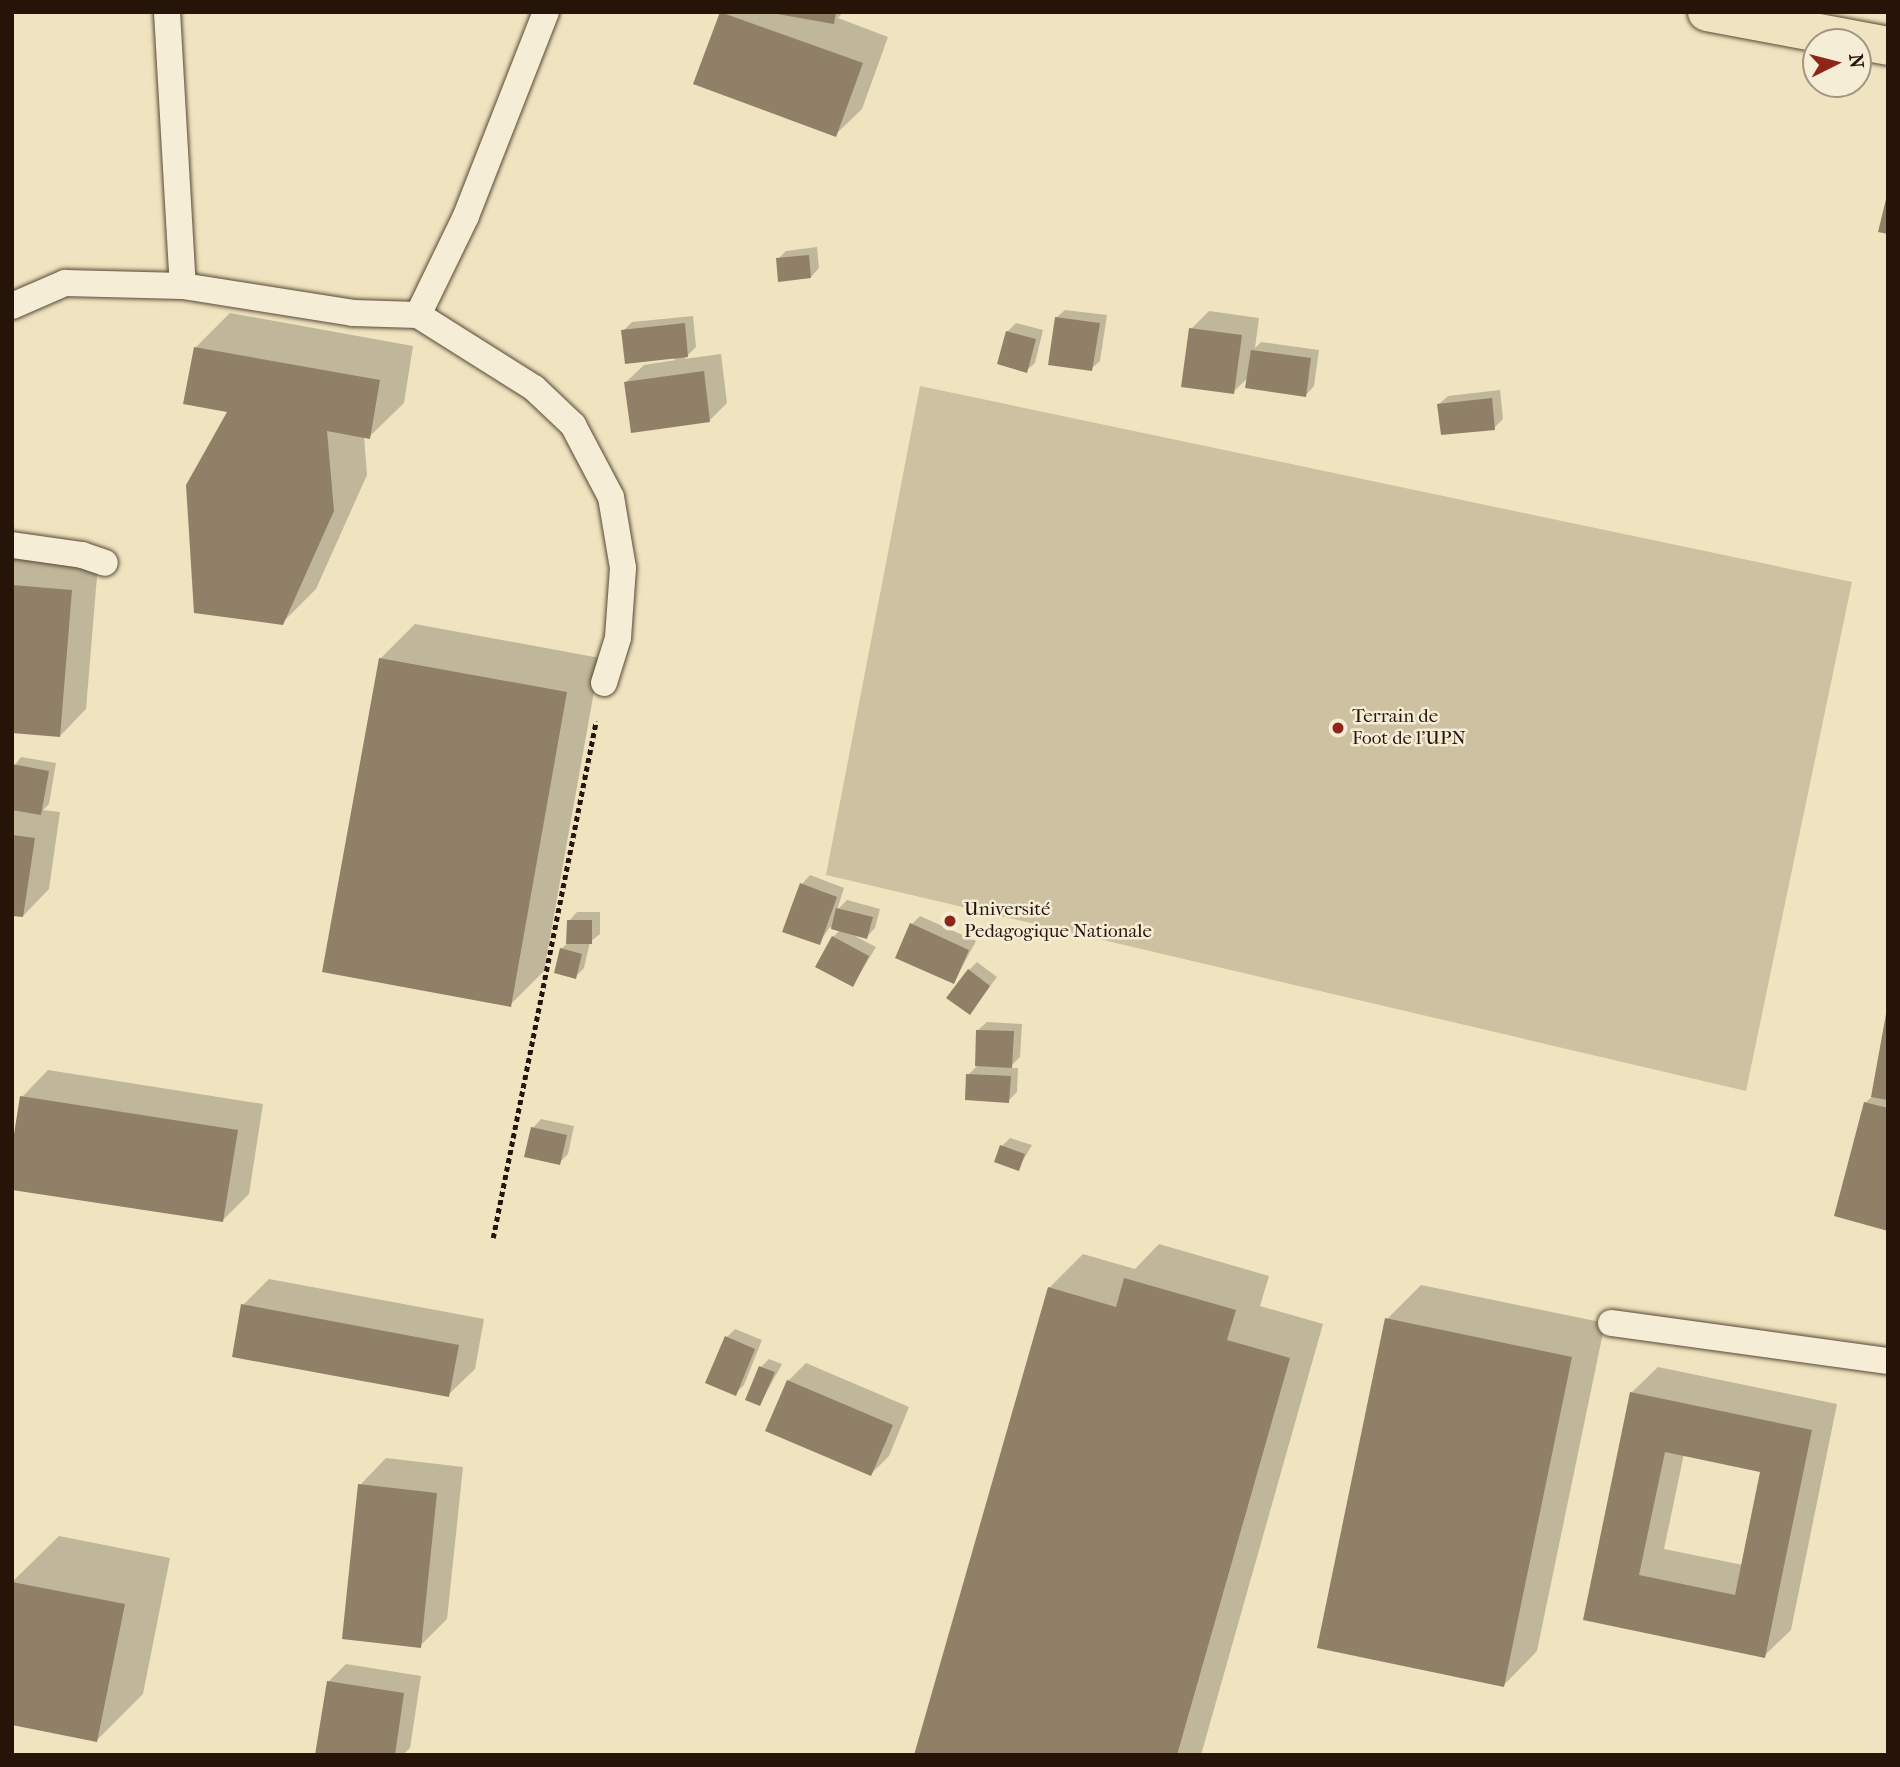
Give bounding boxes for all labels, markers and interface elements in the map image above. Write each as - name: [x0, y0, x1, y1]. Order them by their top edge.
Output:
- north arrow: [1802, 28, 1872, 98]
- text: N: [1844, 53, 1868, 69]
- place label: Terrain de Foot de l'UPN: [1352, 706, 1466, 750]
- marker: Terrain de Foot de l'UPN: [1330, 720, 1346, 736]
- place label: Université Pedagogique Nationale: [964, 899, 1152, 943]
- marker: Université Pedagogique Nationale: [942, 913, 958, 929]

